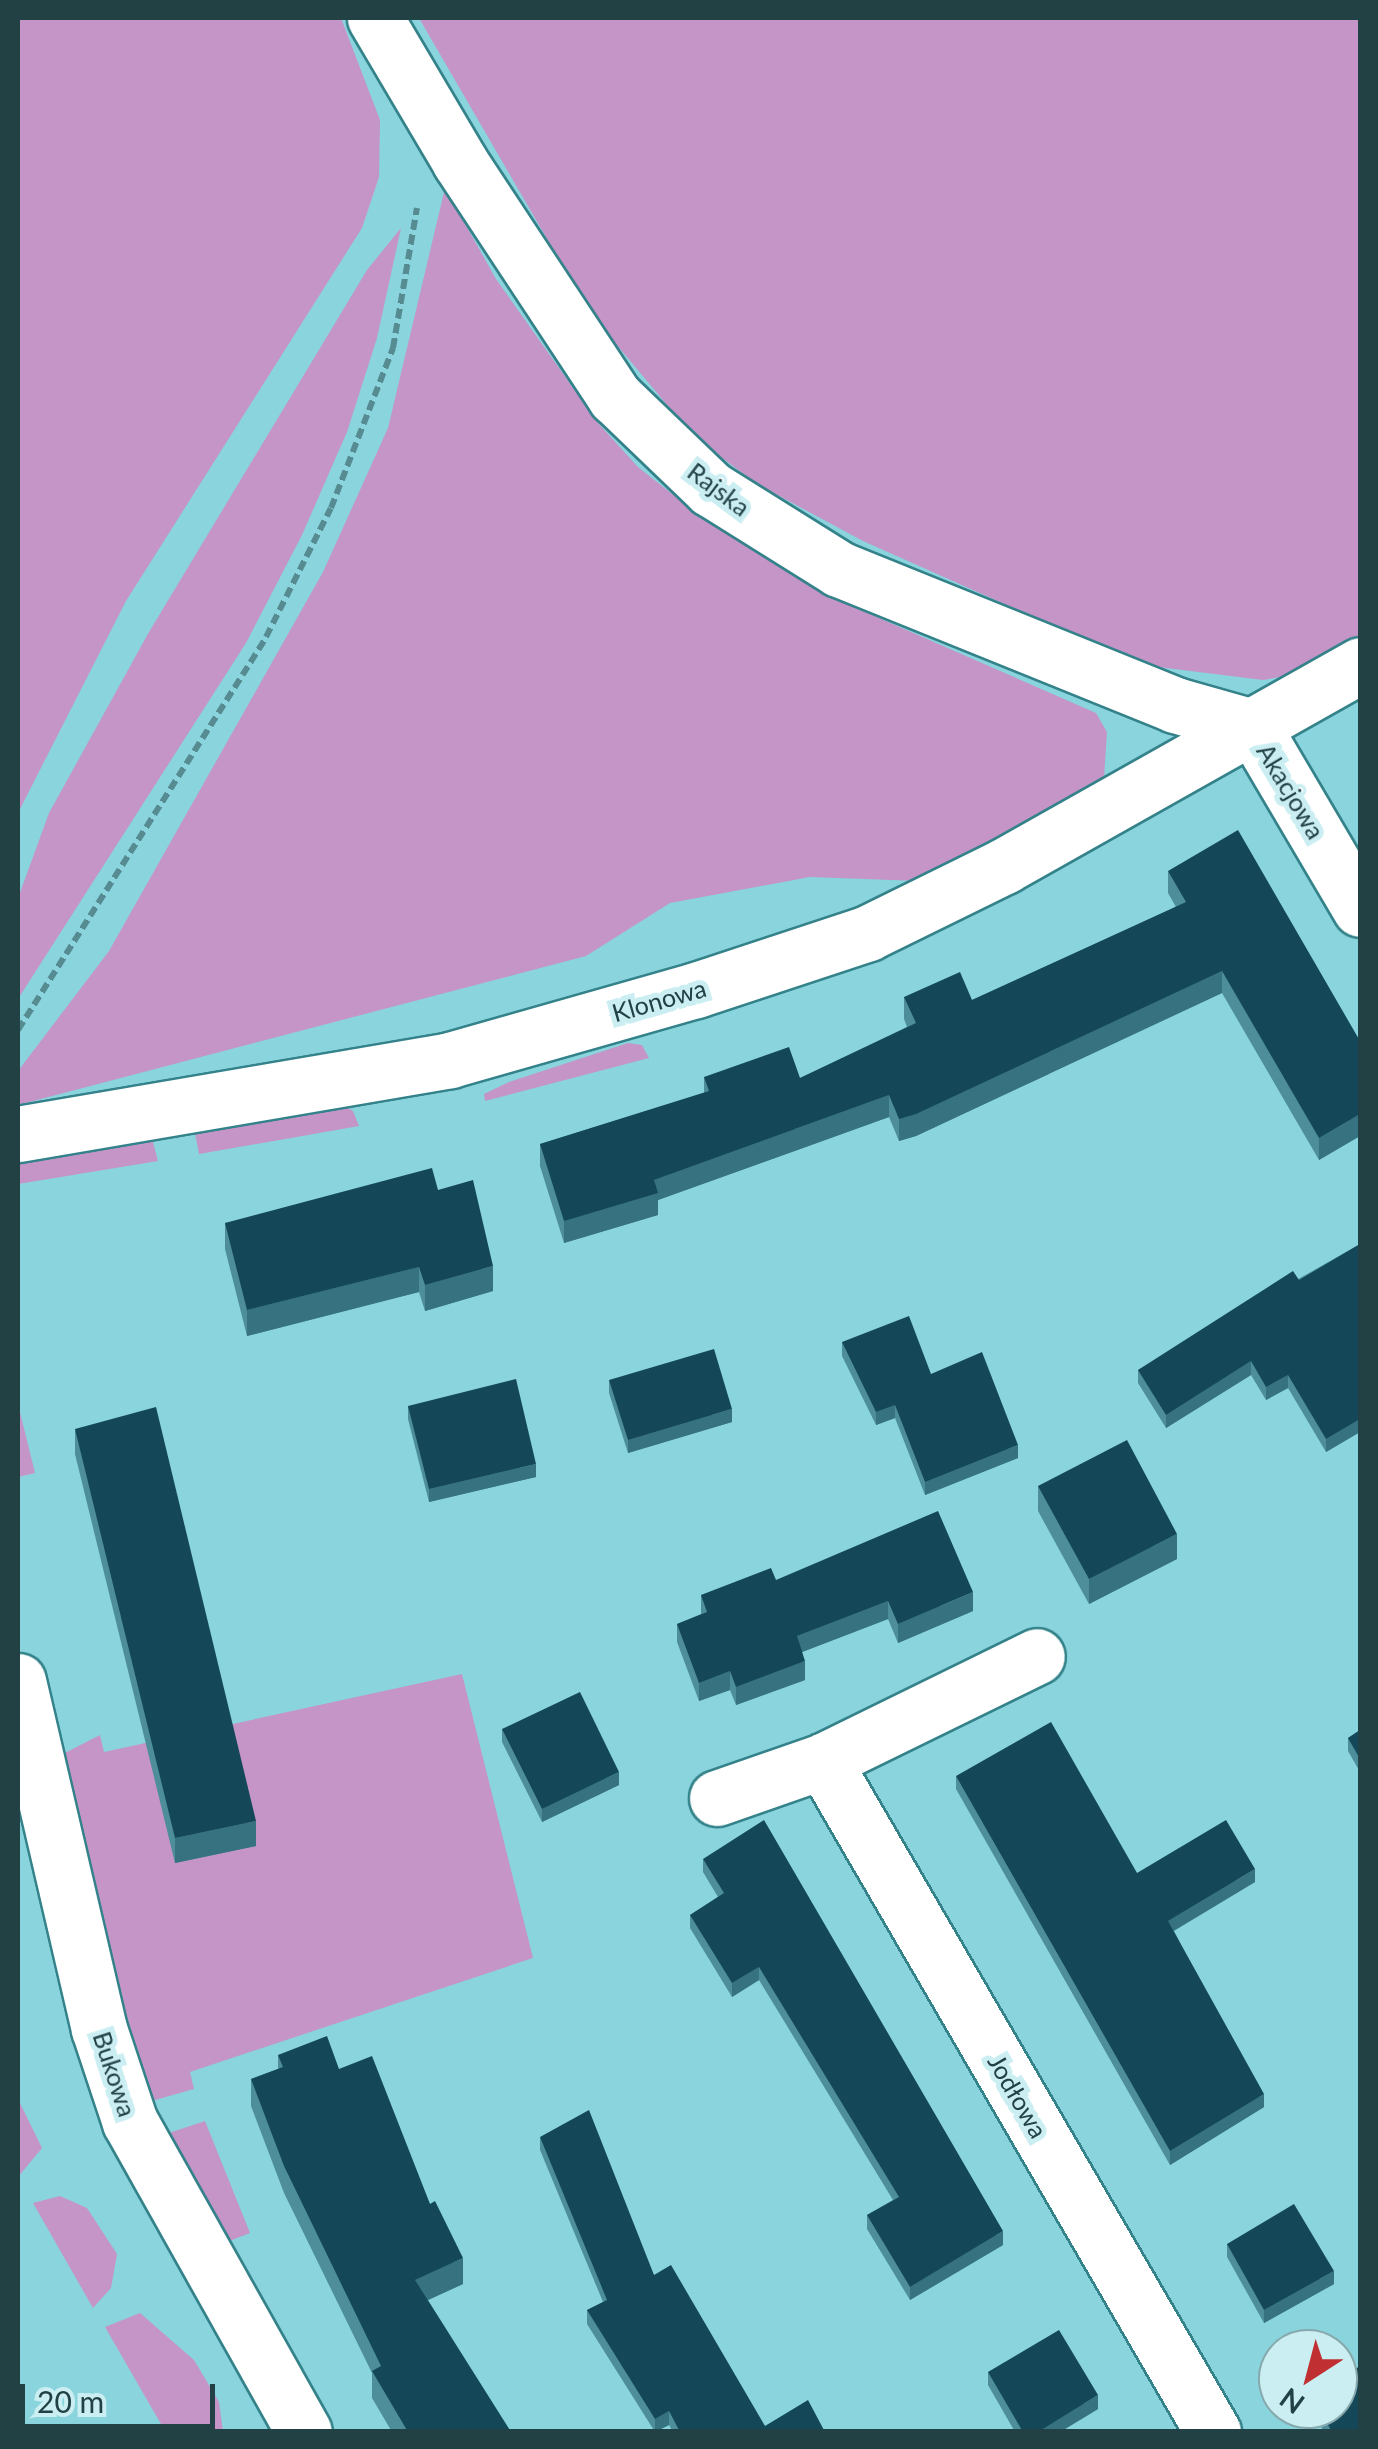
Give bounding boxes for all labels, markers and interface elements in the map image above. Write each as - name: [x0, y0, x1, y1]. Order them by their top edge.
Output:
- street label: Rajska: [682, 456, 756, 522]
- street label: Akacjowa: [1251, 738, 1331, 844]
- street label: Klonowa: [608, 972, 710, 1028]
- street label: Bukowa: [87, 2028, 143, 2120]
- street label: Jodłowa: [982, 2049, 1054, 2143]
- north arrow: [1258, 2329, 1358, 2429]
- scale bar: [25, 2364, 220, 2426]
- text: N: [1273, 2382, 1310, 2422]
- text: 20 m: [37, 2383, 104, 2419]

